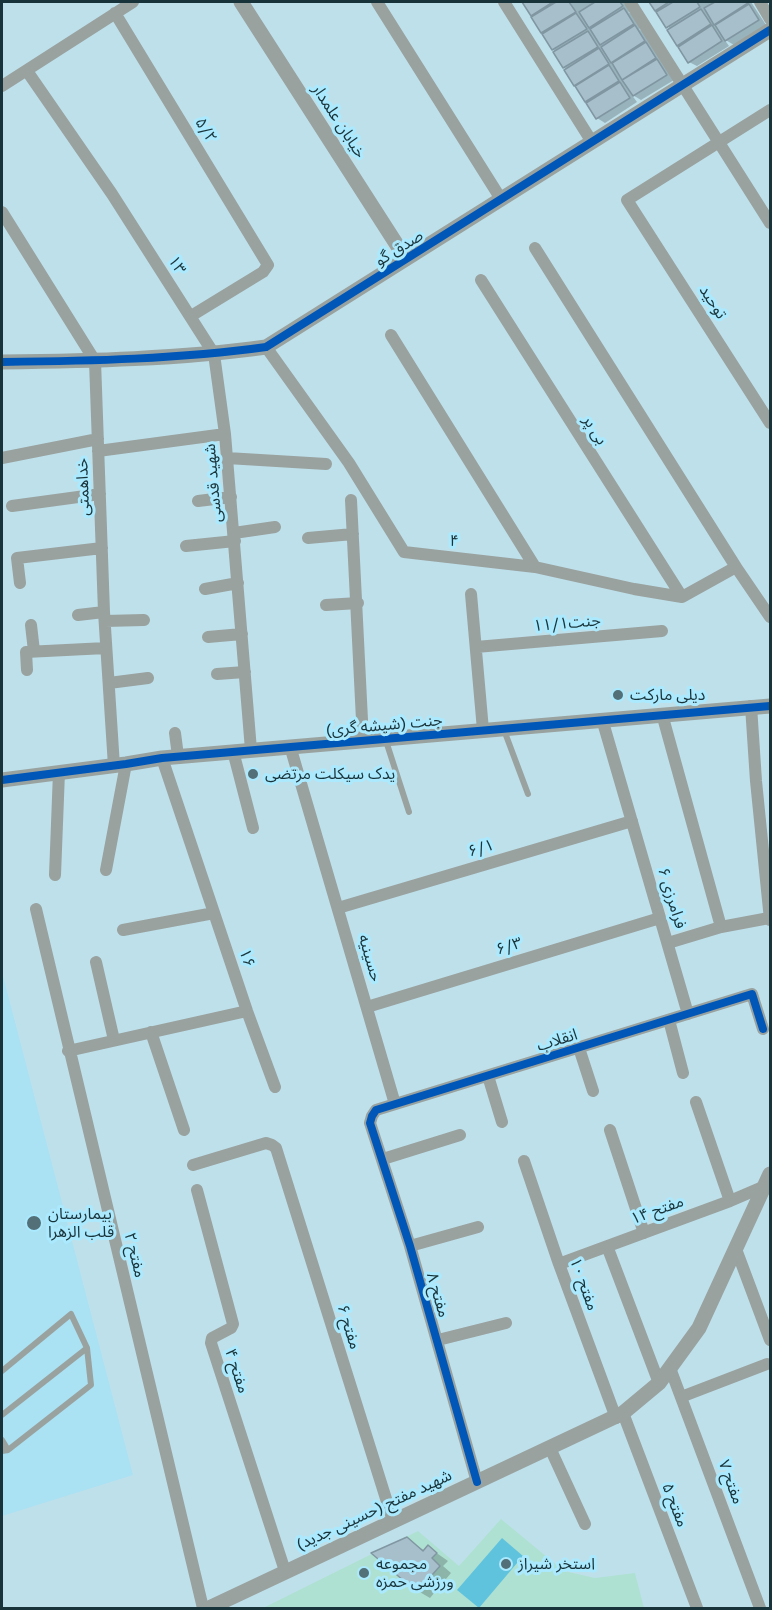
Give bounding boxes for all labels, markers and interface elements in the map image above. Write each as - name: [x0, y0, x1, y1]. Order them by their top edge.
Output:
- street label: خیابان علمدار: [308, 80, 370, 162]
- street label: ۵/۲: [191, 114, 221, 146]
- street label: صدق گو: [371, 226, 427, 270]
- street label: ۱۳: [164, 252, 190, 278]
- street label: توحید: [695, 282, 731, 322]
- street label: بی پر: [579, 412, 611, 448]
- street label: شهید قدسی: [200, 443, 226, 523]
- street label: خداهمتی: [72, 458, 94, 516]
- street label: ۴: [448, 531, 460, 551]
- street label: جنت۱۱/۱: [533, 610, 601, 636]
- place label: دیلی مارکت: [630, 685, 705, 705]
- marker: دیلی مارکت: [611, 688, 625, 702]
- street label: جنت (شیشه گری): [325, 710, 443, 740]
- place label: یدک سیکلت مرتضی: [265, 764, 395, 784]
- marker: یدک سیکلت مرتضی: [246, 767, 260, 781]
- street label: ۶/۱: [466, 835, 496, 861]
- street label: فرامرزی ۶: [654, 865, 690, 931]
- street label: حسینیه: [354, 932, 386, 984]
- street label: ۶/۳: [494, 933, 524, 959]
- street label: ۱۶: [235, 946, 259, 970]
- street label: انقلاب: [534, 1025, 580, 1055]
- street label: مفتح ۱۴: [628, 1192, 686, 1228]
- place label: بیمارستان قلب الزهرا: [48, 1204, 114, 1242]
- marker: بیمارستان قلب الزهرا: [25, 1214, 43, 1232]
- street label: مفتح ۲: [120, 1230, 150, 1280]
- street label: مفتح ۱۰: [566, 1255, 602, 1313]
- street label: مفتح ۸: [422, 1270, 454, 1320]
- street label: مفتح ۶: [333, 1302, 365, 1352]
- street label: مفتح ۴: [221, 1346, 253, 1396]
- street label: مفتح ۷: [714, 1457, 748, 1507]
- street label: شهید مفتح (حسینی جدید): [293, 1465, 455, 1555]
- street label: مفتح ۵: [658, 1480, 692, 1530]
- place label: مجموعه ورزشی حمزه: [376, 1554, 454, 1592]
- place label: استخر شیراز: [518, 1554, 595, 1574]
- marker: استخر شیراز: [499, 1557, 513, 1571]
- marker: مجموعه ورزشی حمزه: [357, 1566, 371, 1580]

